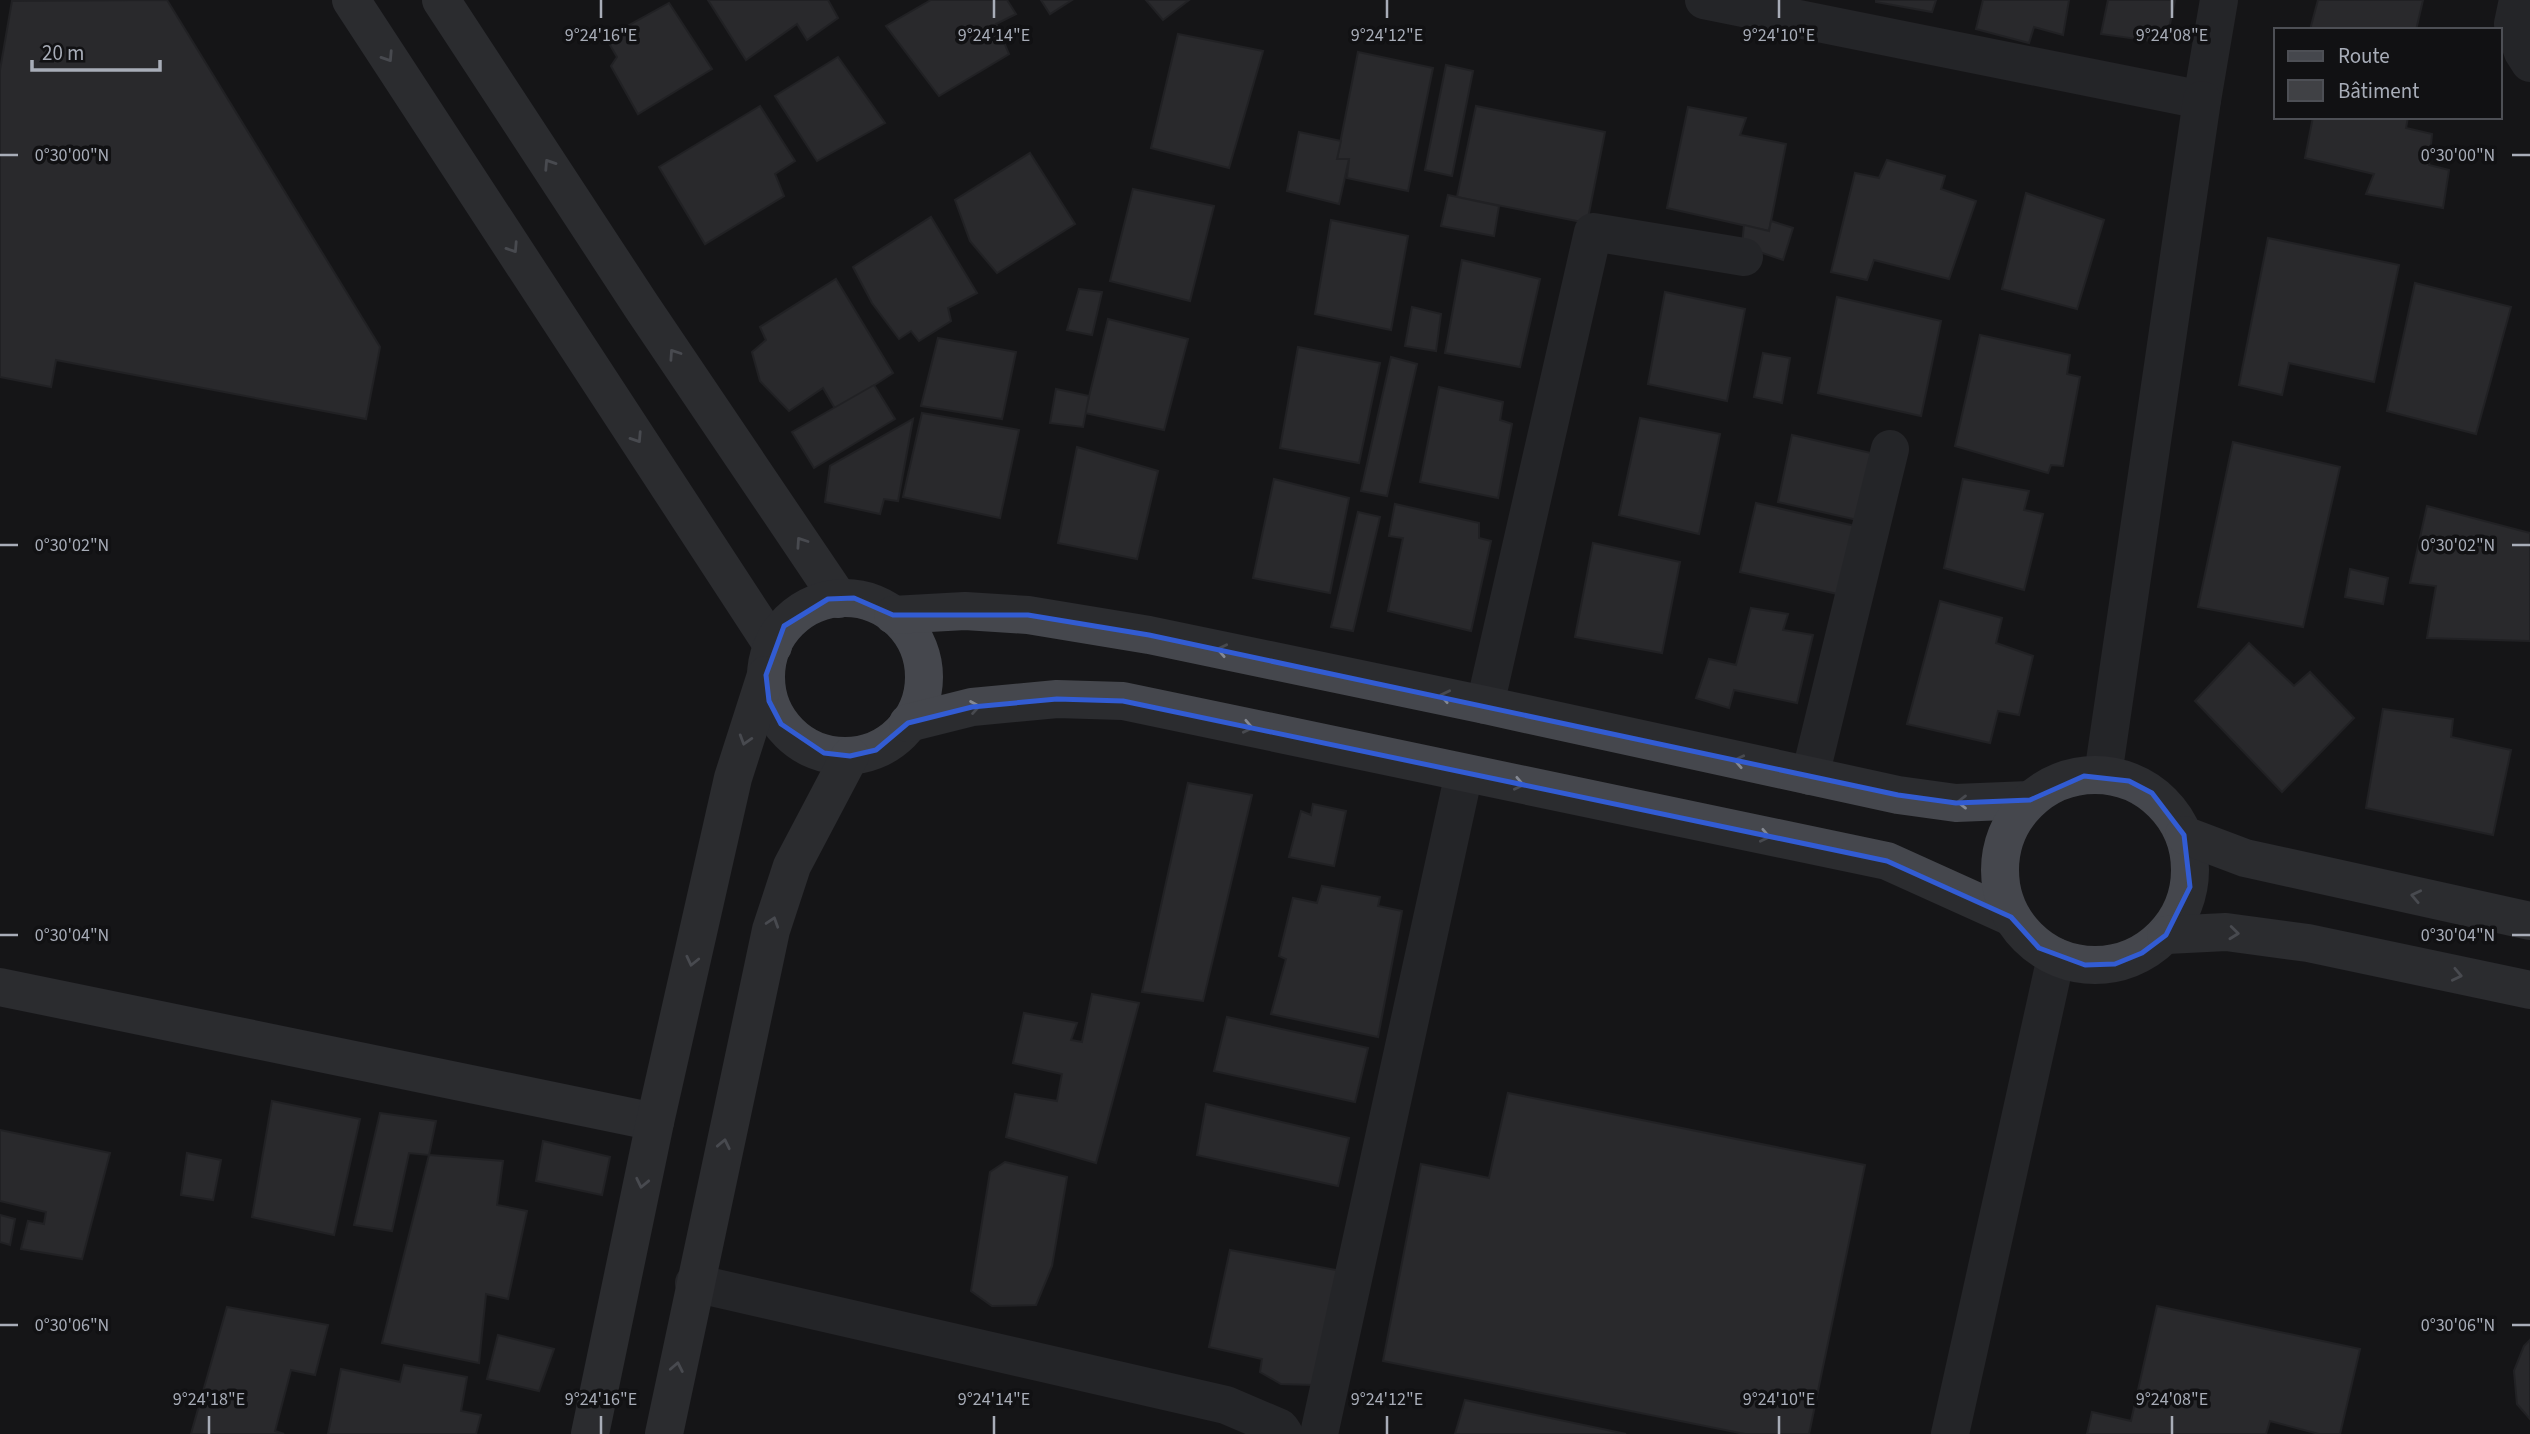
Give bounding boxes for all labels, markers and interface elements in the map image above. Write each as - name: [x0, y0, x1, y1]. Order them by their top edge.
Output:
- text: 9°24'16"E: [565, 23, 637, 48]
- text: 9°24'14"E: [958, 23, 1030, 48]
- text: 9°24'12"E: [1351, 23, 1423, 48]
- text: 9°24'10"E: [1743, 23, 1815, 48]
- text: 9°24'08"E: [2136, 23, 2208, 48]
- scale bar: [32, 28, 159, 72]
- legend: [2274, 28, 2502, 119]
- text: 20 m: [42, 38, 84, 68]
- text: Route: [2338, 41, 2390, 71]
- one-way arrow: [380, 49, 392, 62]
- text: Bâtiment: [2338, 76, 2419, 106]
- text: 0°30'00"N: [35, 143, 109, 168]
- text: 0°30'00"N: [2421, 143, 2495, 168]
- one-way arrow: [544, 158, 557, 171]
- one-way arrow: [504, 240, 517, 253]
- one-way arrow: [669, 348, 682, 361]
- one-way arrow: [629, 430, 641, 443]
- text: 0°30'02"N: [35, 533, 109, 558]
- text: 0°30'02"N: [2421, 533, 2495, 558]
- one-way arrow: [797, 537, 809, 550]
- one-way arrow: [1216, 644, 1228, 659]
- one-way arrow: [1439, 690, 1451, 705]
- one-way arrow: [969, 700, 981, 715]
- one-way arrow: [1242, 719, 1254, 734]
- one-way arrow: [739, 733, 754, 745]
- one-way arrow: [1733, 754, 1745, 769]
- one-way arrow: [1513, 776, 1525, 791]
- one-way arrow: [1956, 794, 1967, 810]
- one-way arrow: [1759, 827, 1771, 842]
- one-way arrow: [2410, 889, 2422, 904]
- one-way arrow: [765, 917, 780, 929]
- text: 0°30'04"N: [35, 923, 109, 948]
- text: 0°30'04"N: [2421, 923, 2495, 948]
- one-way arrow: [2229, 925, 2240, 940]
- one-way arrow: [686, 955, 700, 967]
- one-way arrow: [2451, 967, 2463, 981]
- one-way arrow: [716, 1138, 731, 1150]
- one-way arrow: [636, 1177, 651, 1189]
- text: 0°30'06"N: [35, 1313, 109, 1338]
- text: 0°30'06"N: [2421, 1313, 2495, 1338]
- one-way arrow: [669, 1361, 684, 1373]
- text: 9°24'18"E: [173, 1387, 245, 1412]
- text: 9°24'16"E: [565, 1387, 637, 1412]
- text: 9°24'14"E: [958, 1387, 1030, 1412]
- text: 9°24'12"E: [1351, 1387, 1423, 1412]
- text: 9°24'10"E: [1743, 1387, 1815, 1412]
- text: 9°24'08"E: [2136, 1387, 2208, 1412]

